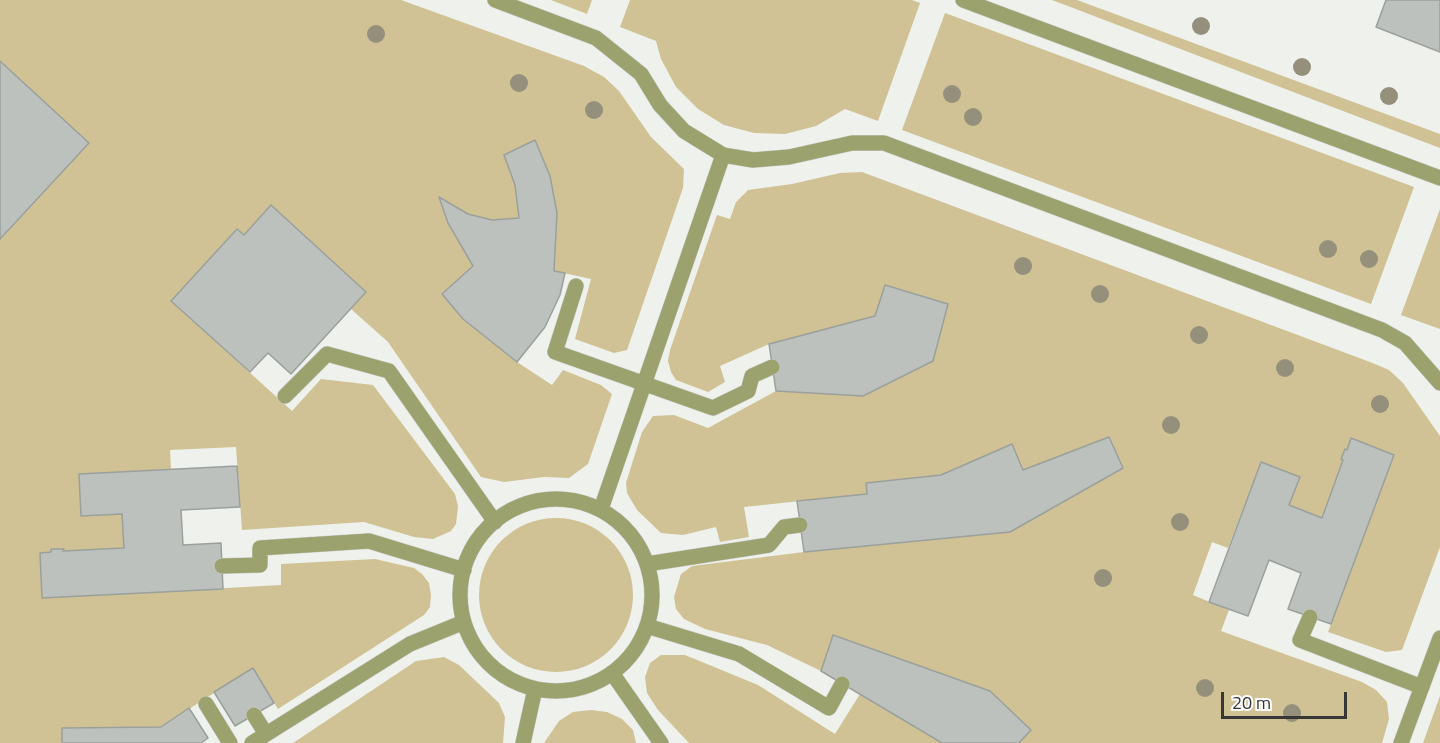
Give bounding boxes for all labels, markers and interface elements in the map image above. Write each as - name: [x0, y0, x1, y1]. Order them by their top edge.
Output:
- scale bar: [1224, 680, 1350, 718]
- text: 20 m: [1232, 689, 1271, 716]

